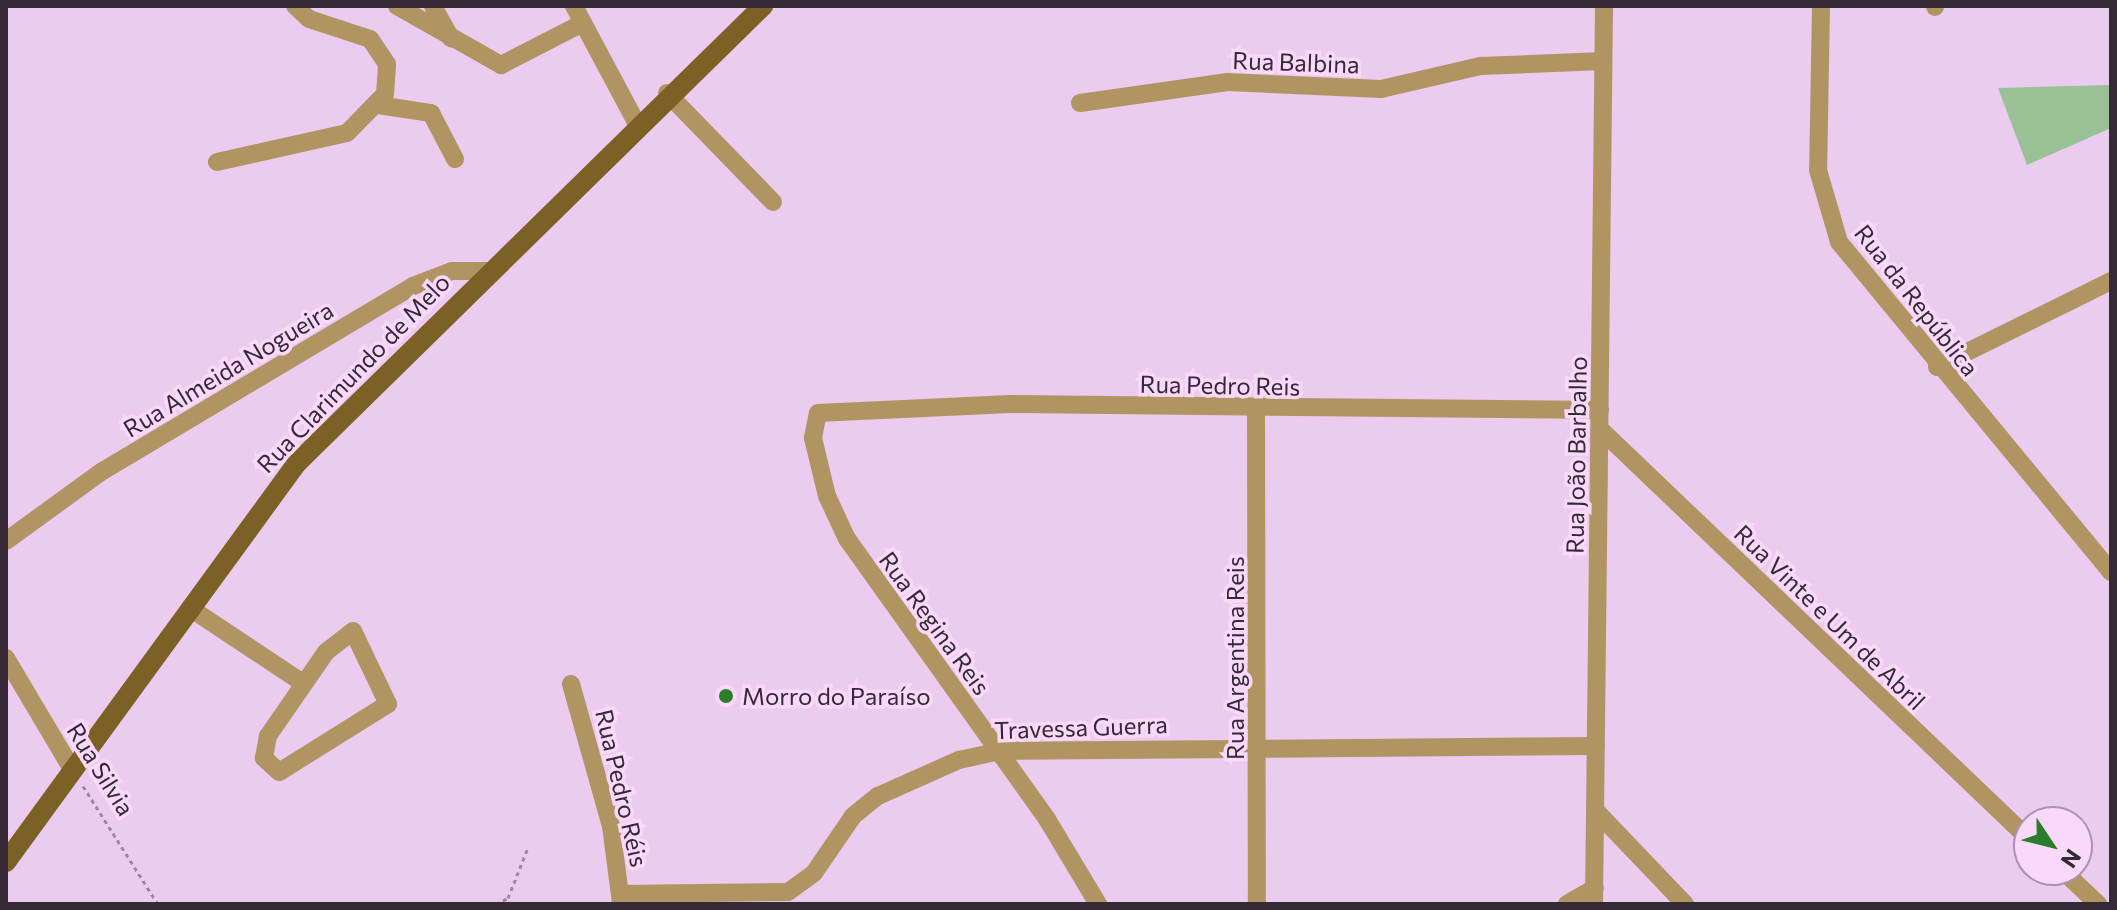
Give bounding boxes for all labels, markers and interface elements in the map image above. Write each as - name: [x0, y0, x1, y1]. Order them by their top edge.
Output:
- street label: Rua Balbina: [1232, 45, 1360, 79]
- street label: Rua da República: [1849, 219, 1985, 381]
- street label: Rua Clarimundo de Melo: [250, 268, 456, 478]
- street label: Rua Almeida Nogueira: [118, 295, 338, 443]
- street label: Rua João Barbalho: [1560, 356, 1592, 554]
- street label: Rua Pedro Reis: [1139, 369, 1301, 401]
- street label: Rua Vinte e Um de Abril: [1729, 518, 1931, 716]
- street label: Rua Regina Reis: [874, 546, 996, 700]
- street label: Rua Argentina Reis: [1221, 556, 1249, 760]
- place label: Morro do Paraíso: [742, 682, 931, 710]
- marker: Morro do Paraíso: [717, 687, 735, 705]
- street label: Rua Pedro Réis: [590, 706, 654, 870]
- street label: Travessa Guerra: [994, 710, 1168, 744]
- street label: Rua Silvia: [61, 717, 141, 821]
- north arrow: [2013, 806, 2093, 886]
- text: N: [2056, 844, 2087, 873]

